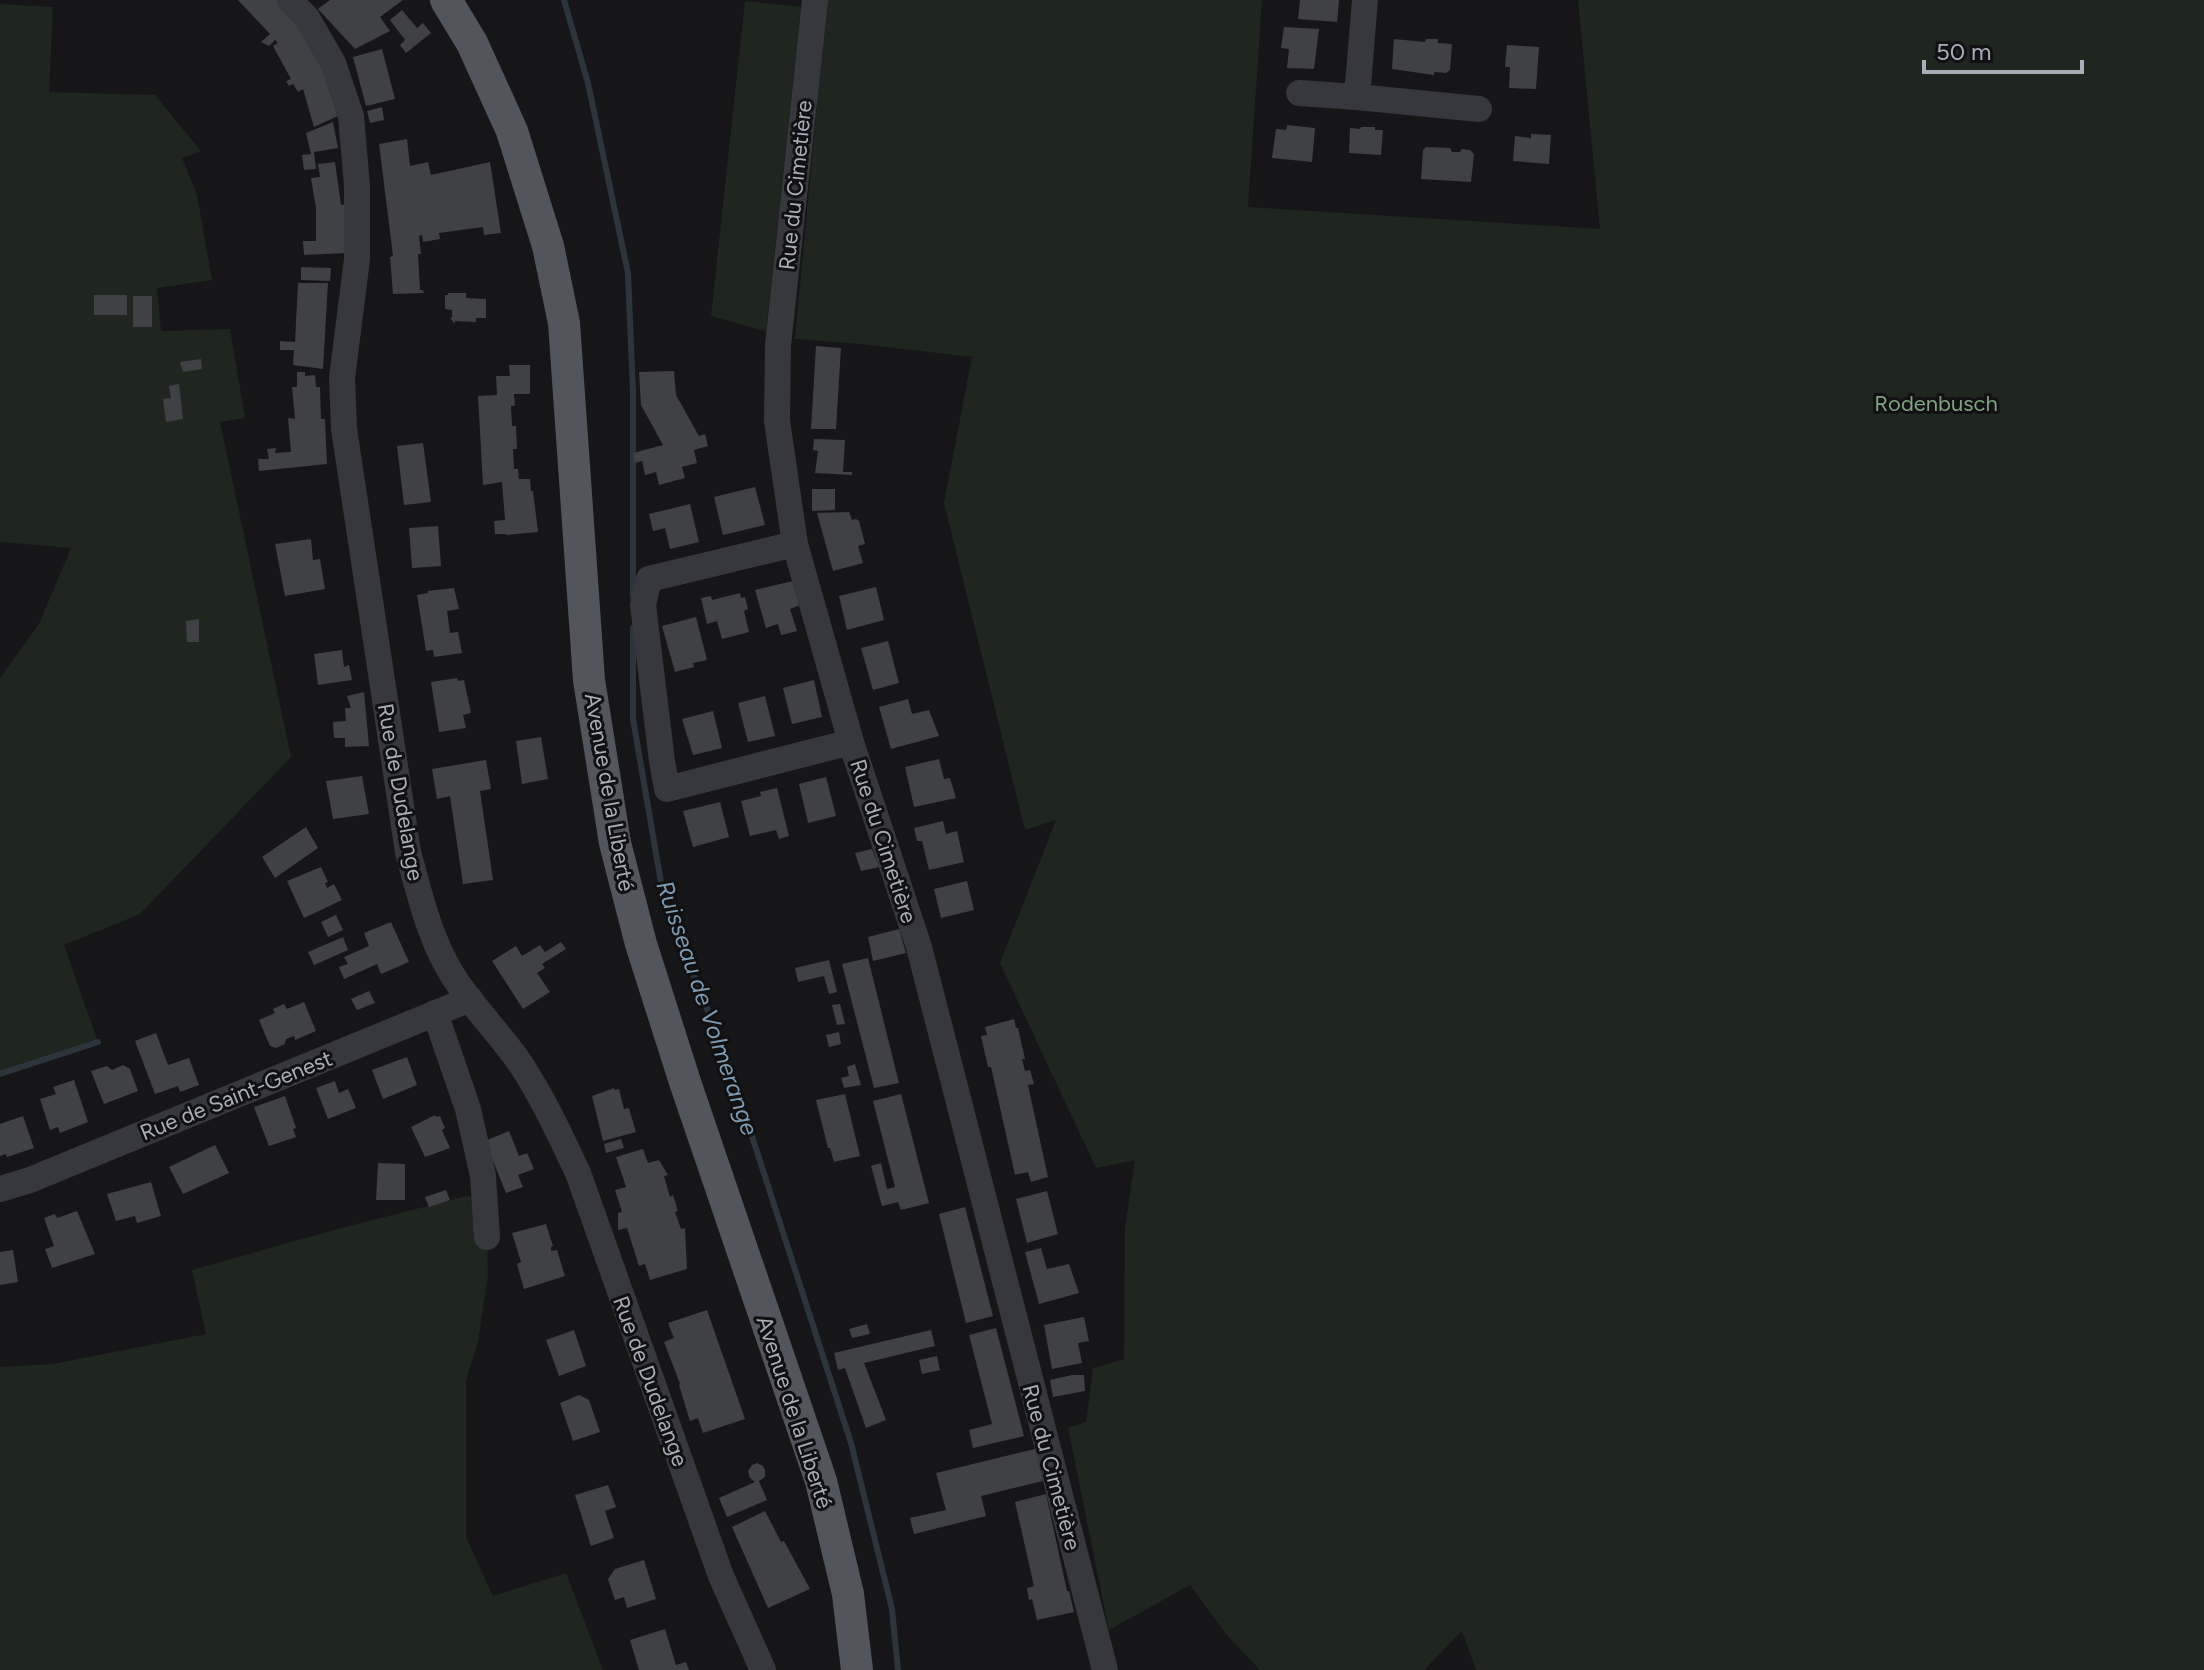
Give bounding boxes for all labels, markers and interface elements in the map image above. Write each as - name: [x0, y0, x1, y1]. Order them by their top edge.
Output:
- scale bar: [1924, 24, 2082, 74]
- text: 50 m: [1936, 37, 1992, 66]
- street label: Rue du Cimetière: [773, 99, 818, 271]
- park label: Rodenbusch: [1874, 390, 1998, 417]
- street label: Avenue de la Liberté: [579, 691, 640, 893]
- street label: Rue de Dudelange: [372, 701, 429, 883]
- street label: Rue du Cimetière: [844, 756, 923, 927]
- water label: Ruisseau de Volmerange: [650, 877, 765, 1139]
- street label: Rue de Saint-Genest: [136, 1045, 336, 1146]
- street label: Rue de Dudelange: [607, 1292, 694, 1470]
- street label: Avenue de la Liberté: [751, 1312, 838, 1512]
- street label: Rue du Cimetière: [1016, 1381, 1087, 1553]

